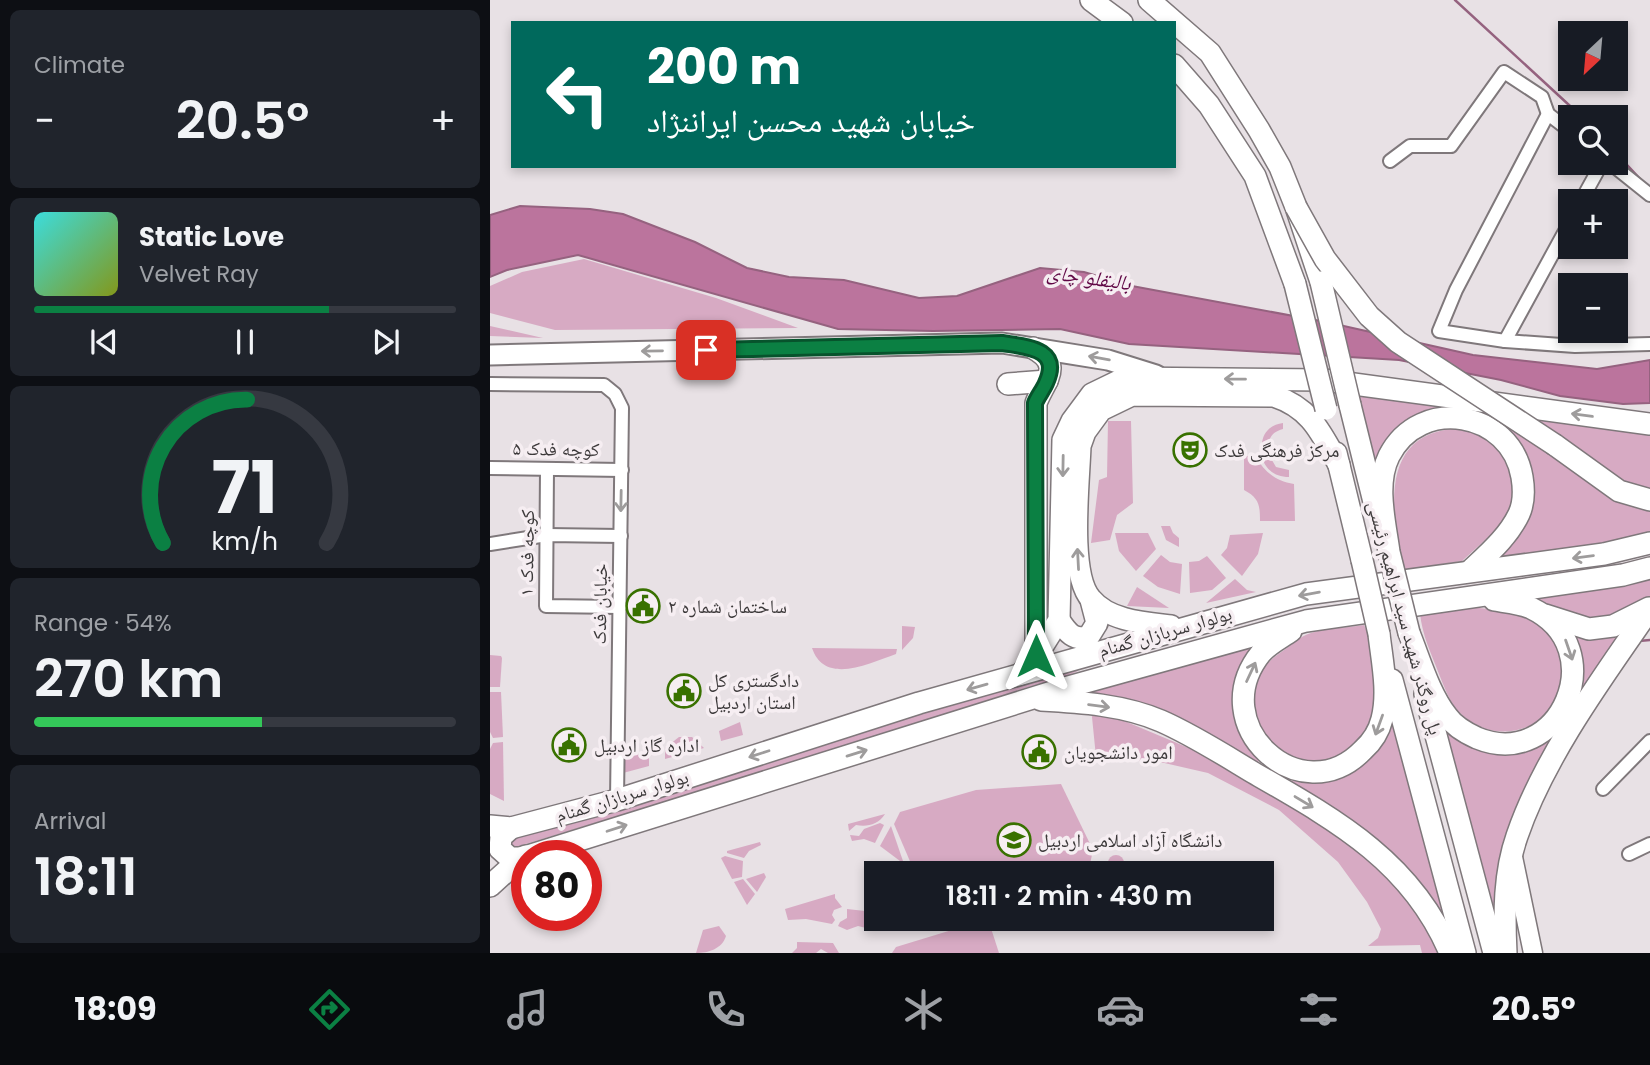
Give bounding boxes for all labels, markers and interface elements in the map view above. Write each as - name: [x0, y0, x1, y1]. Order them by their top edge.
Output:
- north arrow: [1558, 21, 1628, 91]
- map controls: [1558, 21, 1628, 343]
- text: 200 m: [647, 33, 801, 101]
- text: Climate: [34, 49, 125, 81]
- icon: left: [532, 49, 623, 140]
- text: 20.5°: [176, 84, 309, 157]
- text: −: [34, 94, 55, 147]
- text: +: [430, 94, 456, 147]
- text: خیابان شهید محسن ایراننژاد: [647, 98, 975, 143]
- button: search: [1558, 105, 1628, 175]
- button: +: [1558, 189, 1628, 259]
- text: Static Love: [139, 219, 284, 255]
- water label: بالیقلو چای: [1045, 257, 1133, 297]
- text: Velvet Ray: [139, 258, 259, 290]
- button: −: [1558, 273, 1628, 343]
- pin: [676, 320, 736, 380]
- icon: previous: [85, 323, 123, 361]
- icon: pause: [226, 323, 264, 361]
- icon: next: [367, 323, 405, 361]
- icon: arrive: [687, 331, 725, 369]
- one-way arrow: [641, 344, 664, 358]
- one-way arrow: [1088, 351, 1111, 365]
- one-way arrow: [1224, 372, 1247, 385]
- one-way arrow: [1572, 408, 1594, 421]
- theatre icon: مرکز فرهنگی فدک: [1171, 431, 1209, 469]
- street label: کوچه فدک ۵: [512, 435, 600, 463]
- text: 71: [212, 437, 278, 538]
- place label: مرکز فرهنگی فدک: [1214, 437, 1339, 464]
- one-way arrow: [1056, 454, 1070, 477]
- one-way arrow: [614, 489, 628, 512]
- street label: پل روگذر شهید سید ابراهیم رئیسی: [1361, 498, 1449, 738]
- street label: کوچه فدک ۱: [513, 509, 541, 597]
- text: km/h: [212, 523, 278, 558]
- one-way arrow: [1072, 548, 1085, 571]
- one-way arrow: [1573, 550, 1595, 563]
- street label: خیابان فدک: [586, 563, 614, 645]
- public building icon: ساختمان شماره ۲: [624, 587, 662, 625]
- one-way arrow: [1298, 588, 1321, 601]
- place label: ساختمان شماره ۲: [668, 593, 787, 620]
- street label: بولوار سربازان گمنام: [1095, 600, 1235, 664]
- text: Range · 54%: [34, 607, 172, 639]
- position arrow: [999, 619, 1073, 693]
- one-way arrow: [1564, 638, 1576, 660]
- text: 270 km: [34, 642, 223, 715]
- one-way arrow: [1245, 662, 1258, 683]
- place label: دادگستری کل استان اردبیل: [708, 667, 799, 716]
- public building icon: دادگستری کل استان اردبیل: [665, 672, 703, 710]
- one-way arrow: [966, 681, 988, 694]
- one-way arrow: [1088, 700, 1110, 713]
- one-way arrow: [1372, 714, 1384, 736]
- public building icon: اداره گاز اردبیل: [550, 726, 588, 764]
- place label: اداره گاز اردبیل: [594, 732, 699, 759]
- public building icon: امور دانشجویان: [1020, 733, 1058, 771]
- place label: امور دانشجویان: [1064, 739, 1173, 766]
- one-way arrow: [846, 745, 868, 758]
- one-way arrow: [749, 749, 771, 761]
- street label: بولوار سربازان گمنام: [552, 763, 692, 829]
- one-way arrow: [1293, 795, 1313, 809]
- text: Arrival: [34, 805, 106, 837]
- one-way arrow: [605, 820, 627, 833]
- school or university icon: دانشگاه آزاد اسلامی اردبیل: [995, 821, 1033, 859]
- place label: دانشگاه آزاد اسلامی اردبیل: [1038, 827, 1222, 854]
- text: 18:11: [34, 840, 138, 913]
- speed limit sign: 80: [511, 840, 602, 931]
- text: 18:11 · 2 min · 430 m: [946, 878, 1192, 914]
- icon: directions: [305, 985, 354, 1034]
- icon: music: [503, 985, 552, 1034]
- icon: phone: [701, 985, 750, 1034]
- icon: climate: [899, 985, 948, 1034]
- icon: car: [1096, 985, 1145, 1034]
- icon: filters: [1294, 985, 1343, 1034]
- text: 18:09: [74, 986, 157, 1031]
- text: 20.5°: [1492, 986, 1576, 1031]

